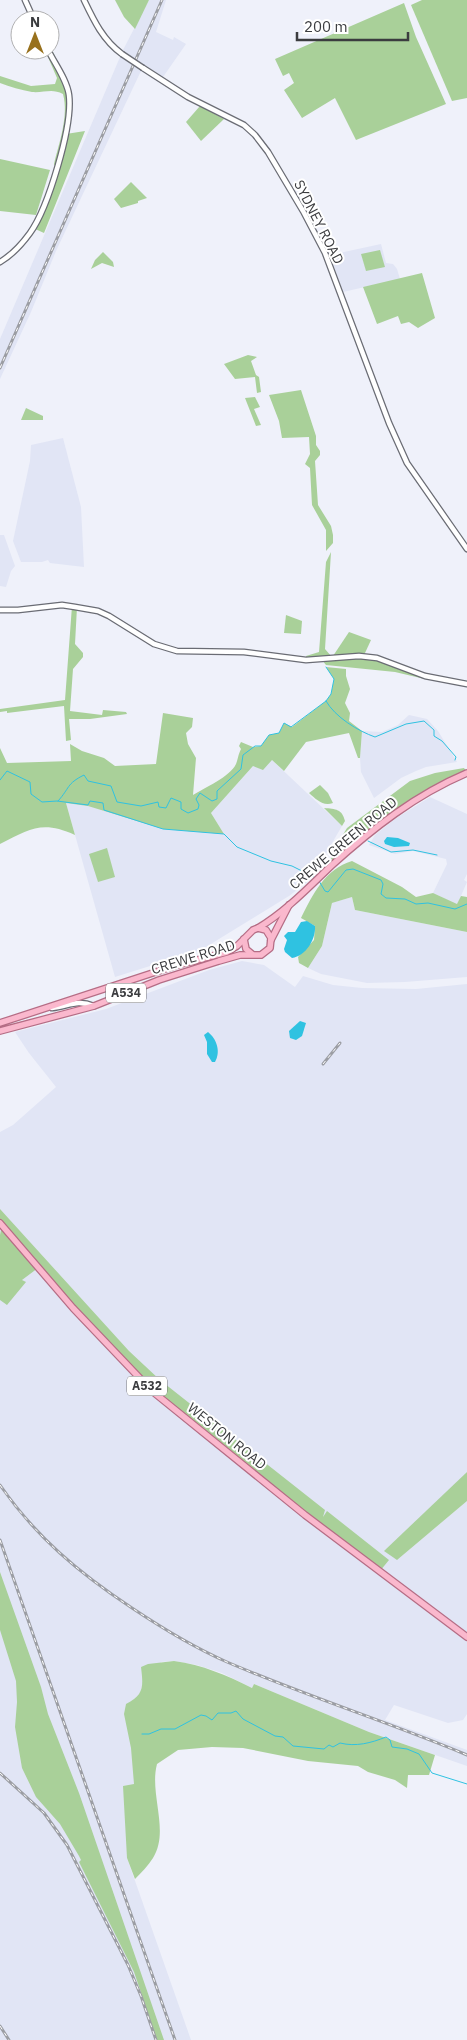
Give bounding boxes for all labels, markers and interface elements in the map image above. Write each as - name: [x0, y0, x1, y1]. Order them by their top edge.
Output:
- north arrow: [10, 10, 60, 60]
- scale bar: [297, 10, 408, 42]
- text: N: [30, 13, 40, 31]
- text: 200 m: [304, 17, 348, 36]
- street label: SYDNEY ROAD: [290, 177, 348, 267]
- street label: CREWE GREEN ROAD: [286, 793, 400, 893]
- street label: CREWE ROAD: [149, 936, 237, 978]
- road number: A534: [106, 984, 146, 1002]
- road number: A532: [127, 1376, 167, 1395]
- street label: WESTON ROAD: [184, 1399, 270, 1473]

